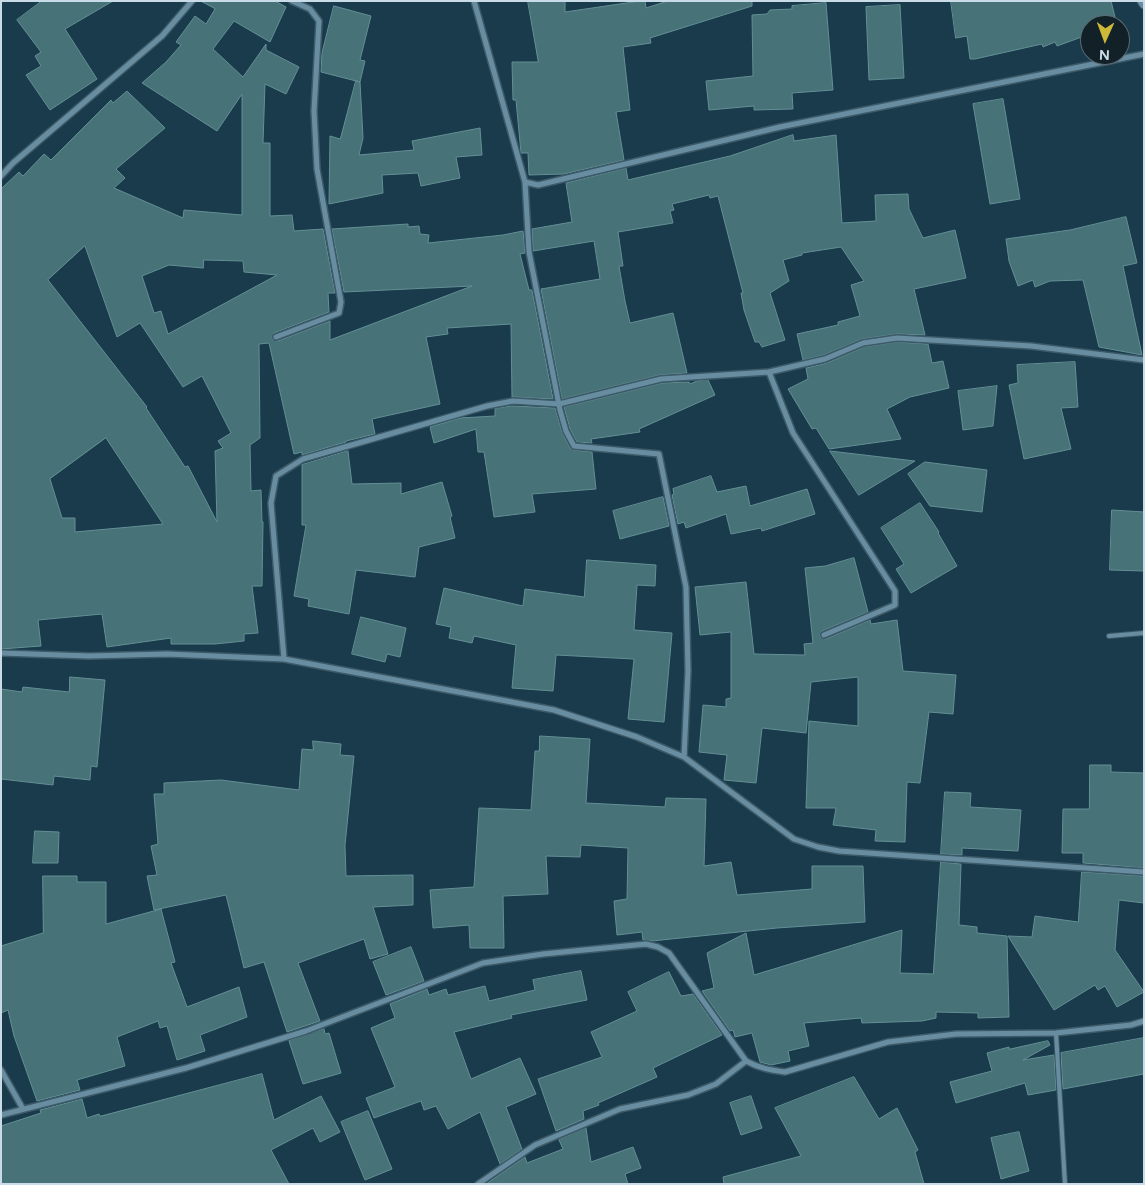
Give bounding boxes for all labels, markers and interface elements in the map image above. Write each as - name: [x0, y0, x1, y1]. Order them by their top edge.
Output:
- north arrow: [1080, 15, 1130, 65]
- text: N: [1099, 46, 1110, 63]

